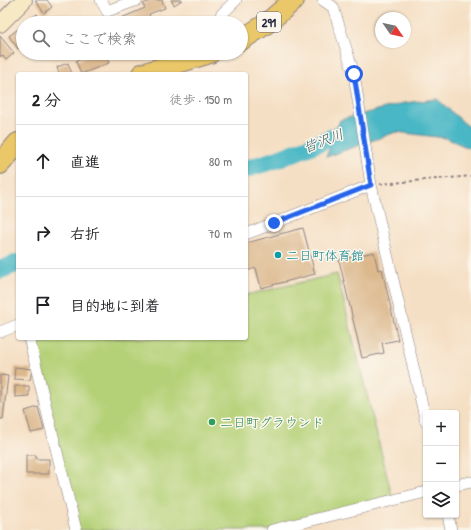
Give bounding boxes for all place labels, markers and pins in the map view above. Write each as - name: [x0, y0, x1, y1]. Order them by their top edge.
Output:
- place label: 二日町体育館: [286, 246, 364, 264]
- marker: 二日町体育館: [273, 250, 283, 260]
- place label: 二日町グラウンド: [220, 413, 324, 431]
- marker: 二日町グラウンド: [207, 417, 217, 427]

